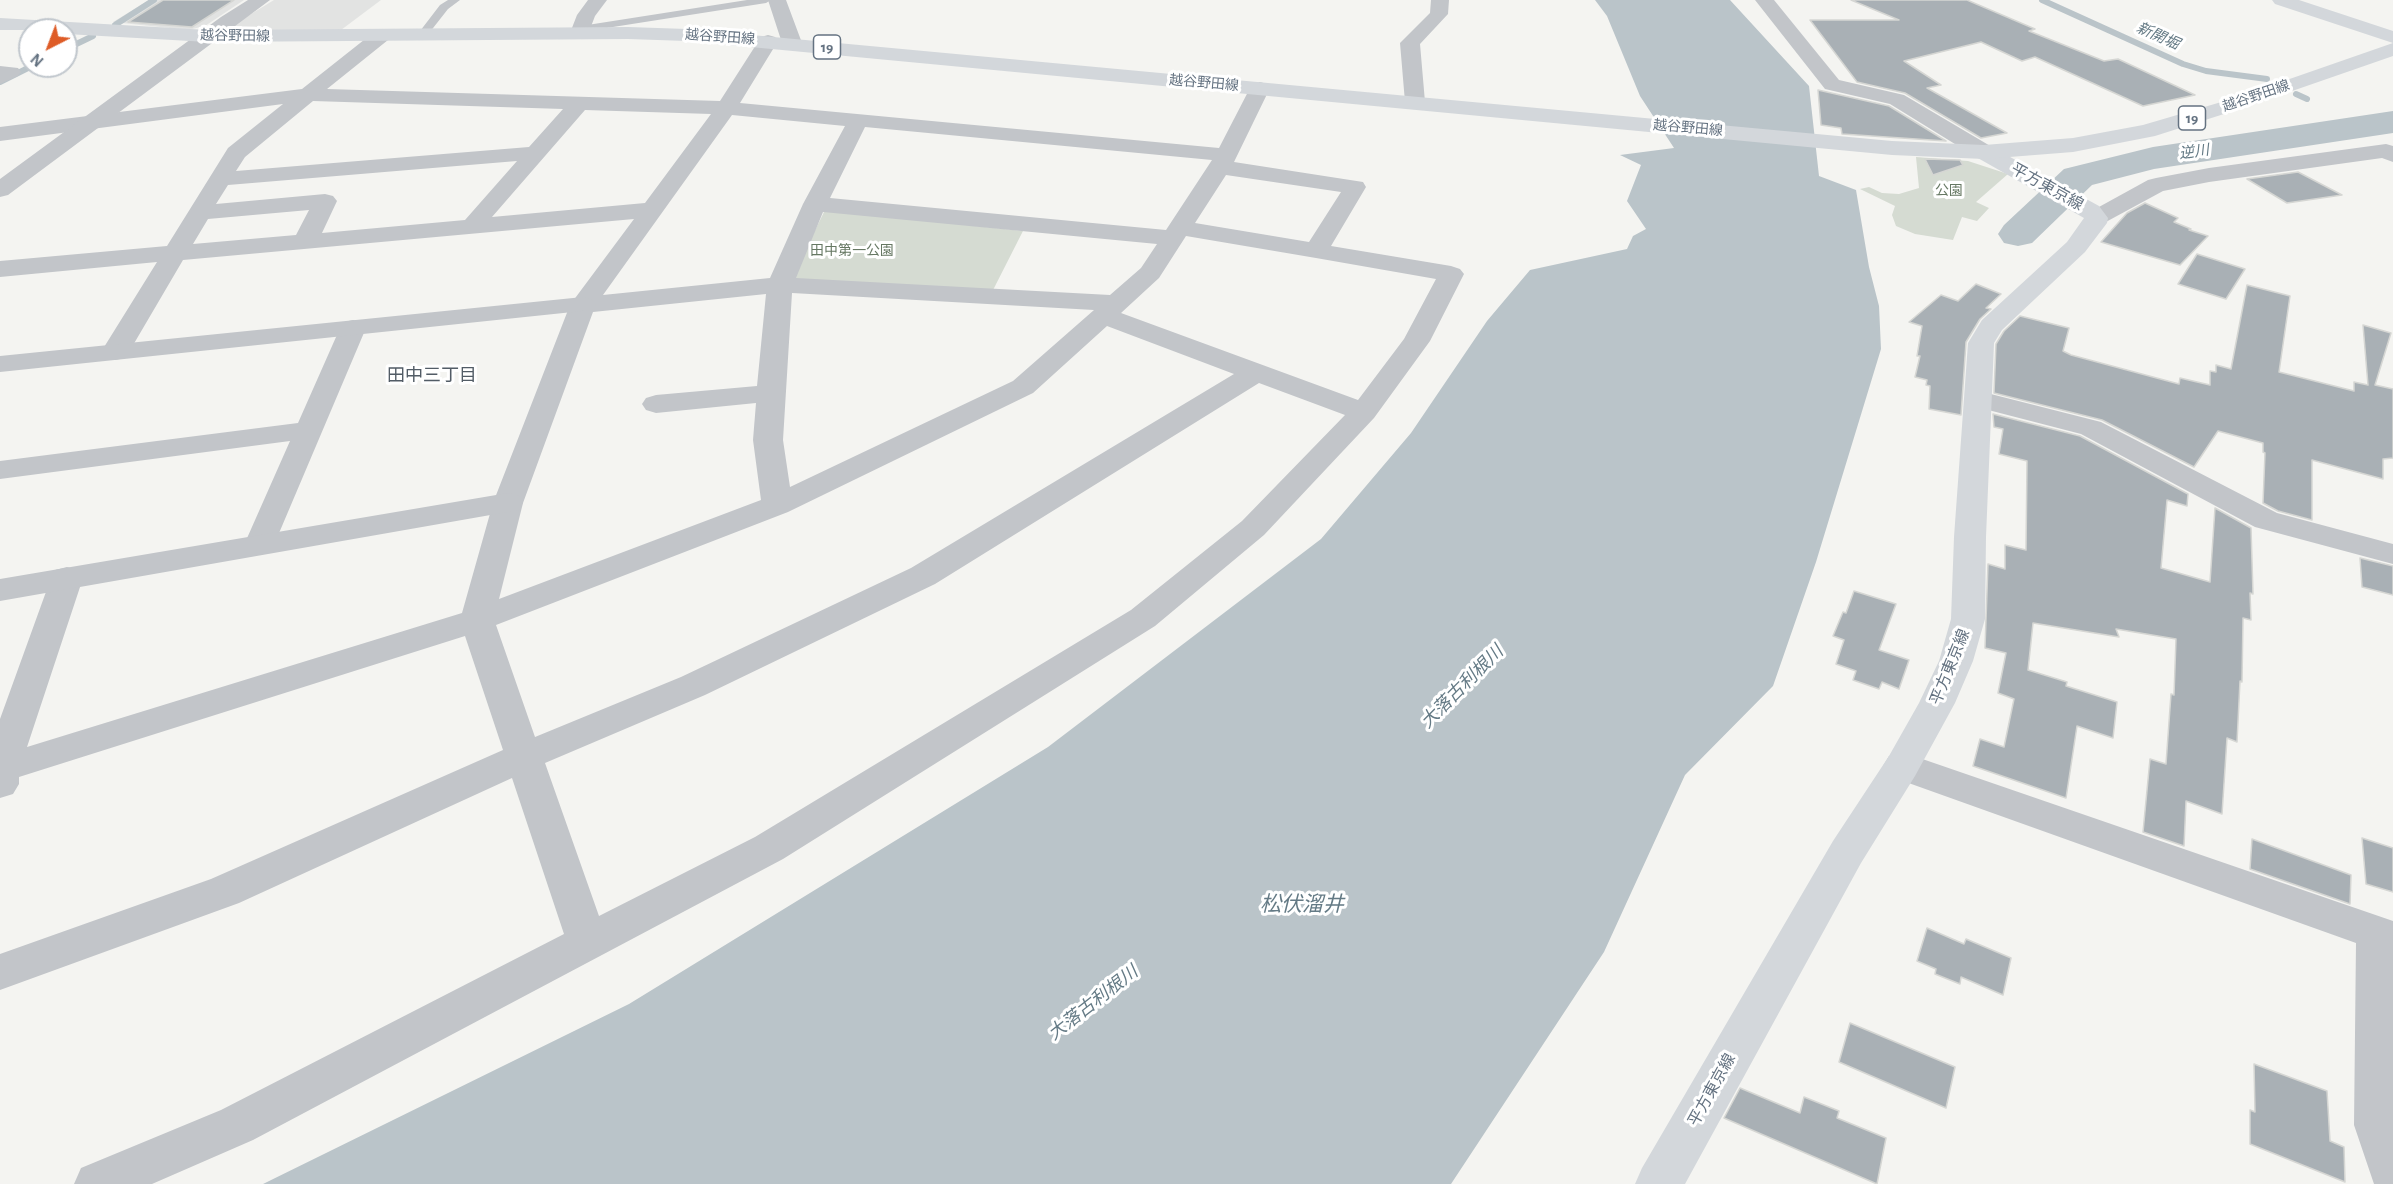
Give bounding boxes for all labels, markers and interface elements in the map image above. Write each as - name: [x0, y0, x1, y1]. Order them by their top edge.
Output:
- north arrow: [18, 18, 78, 78]
- water label: 新開堀: [2134, 19, 2182, 53]
- street label: 越谷野田線: [684, 26, 756, 48]
- street label: 越谷野田線: [200, 27, 270, 45]
- road number: 19: [814, 35, 840, 59]
- text: N: [28, 50, 47, 70]
- street label: 越谷野田線: [1168, 72, 1240, 94]
- street label: 越谷野田線: [2220, 77, 2292, 115]
- road number: 19: [2178, 106, 2206, 130]
- street label: 越谷野田線: [1652, 117, 1724, 139]
- water label: 逆川: [2178, 141, 2210, 163]
- street label: 平方東京線: [2007, 159, 2087, 215]
- park label: 公園: [1935, 183, 1963, 199]
- park label: 田中第一公園: [810, 243, 894, 259]
- district label: 田中三丁目: [387, 365, 477, 387]
- street label: 平方東京線: [1926, 626, 1974, 708]
- water label: 大落古利根川: [1416, 641, 1508, 733]
- water label: 松伏溜井: [1260, 892, 1344, 918]
- water label: 大落古利根川: [1044, 961, 1142, 1045]
- street label: 平方東京線: [1684, 1050, 1740, 1130]

